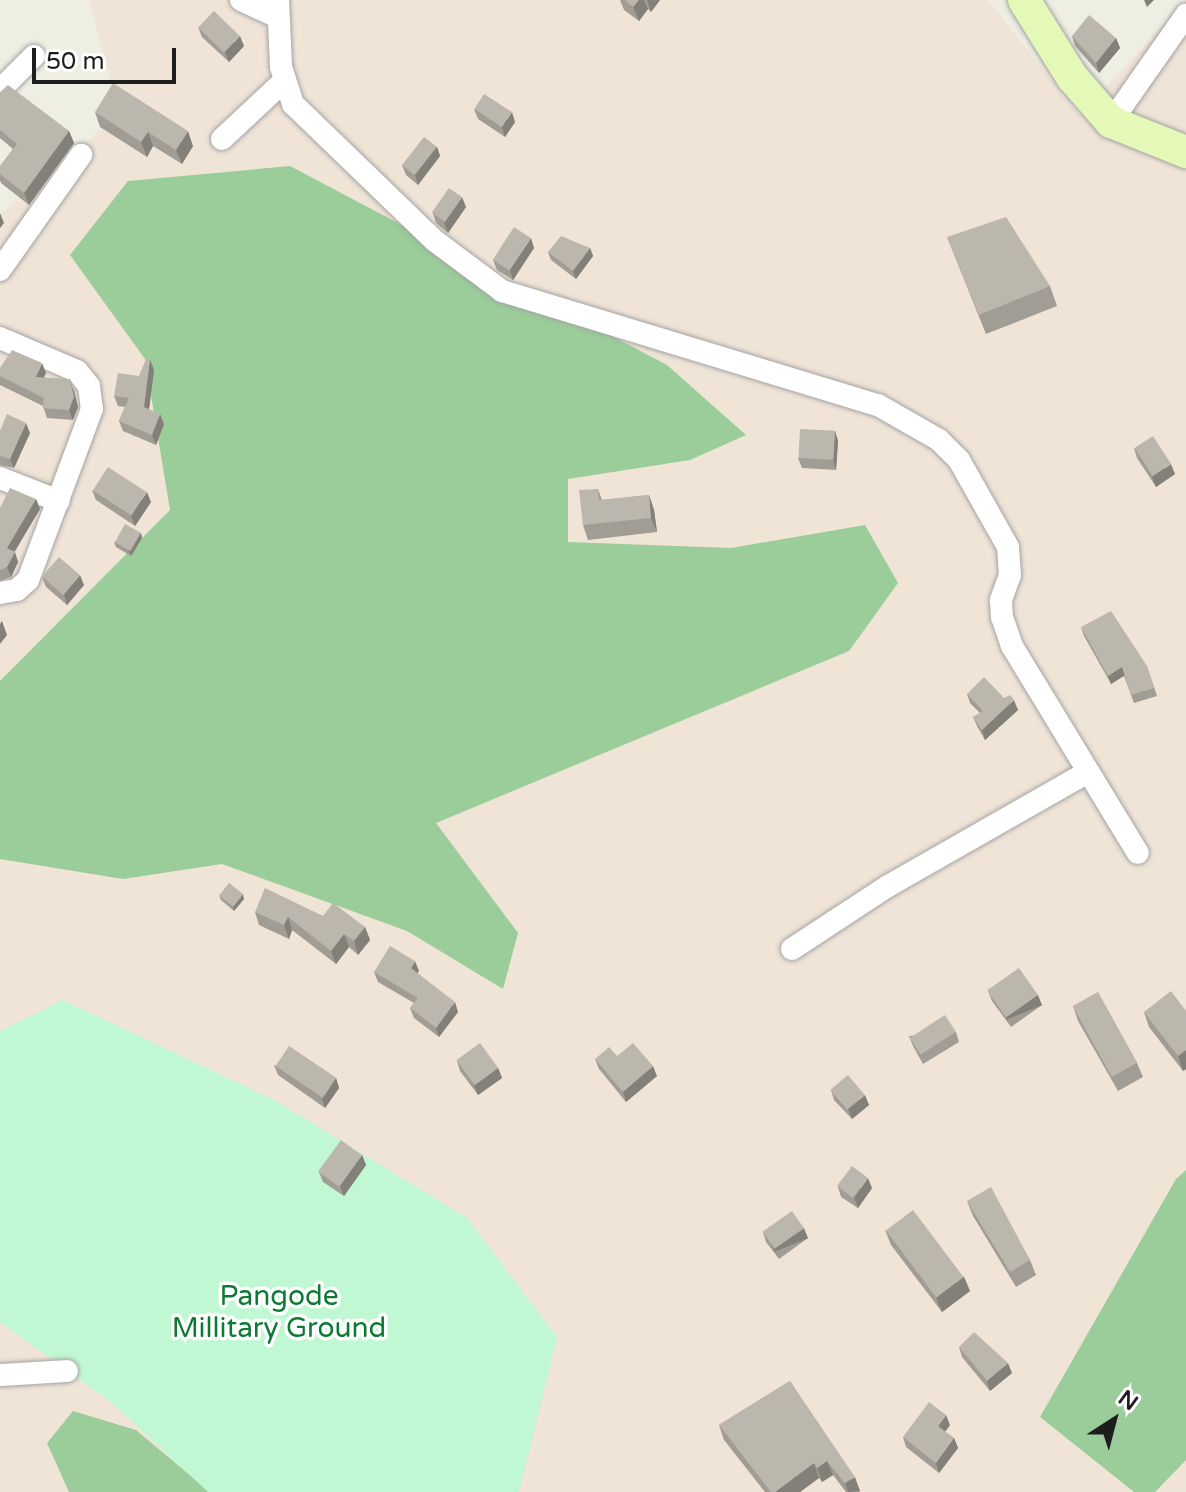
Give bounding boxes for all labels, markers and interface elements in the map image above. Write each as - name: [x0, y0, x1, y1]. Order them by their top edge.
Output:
- scale bar: [36, 32, 180, 82]
- text: 50 m: [46, 47, 104, 76]
- park label: Pangode Millitary Ground: [172, 1279, 386, 1345]
- north arrow: [1074, 1380, 1154, 1460]
- text: N: [1113, 1385, 1143, 1416]

